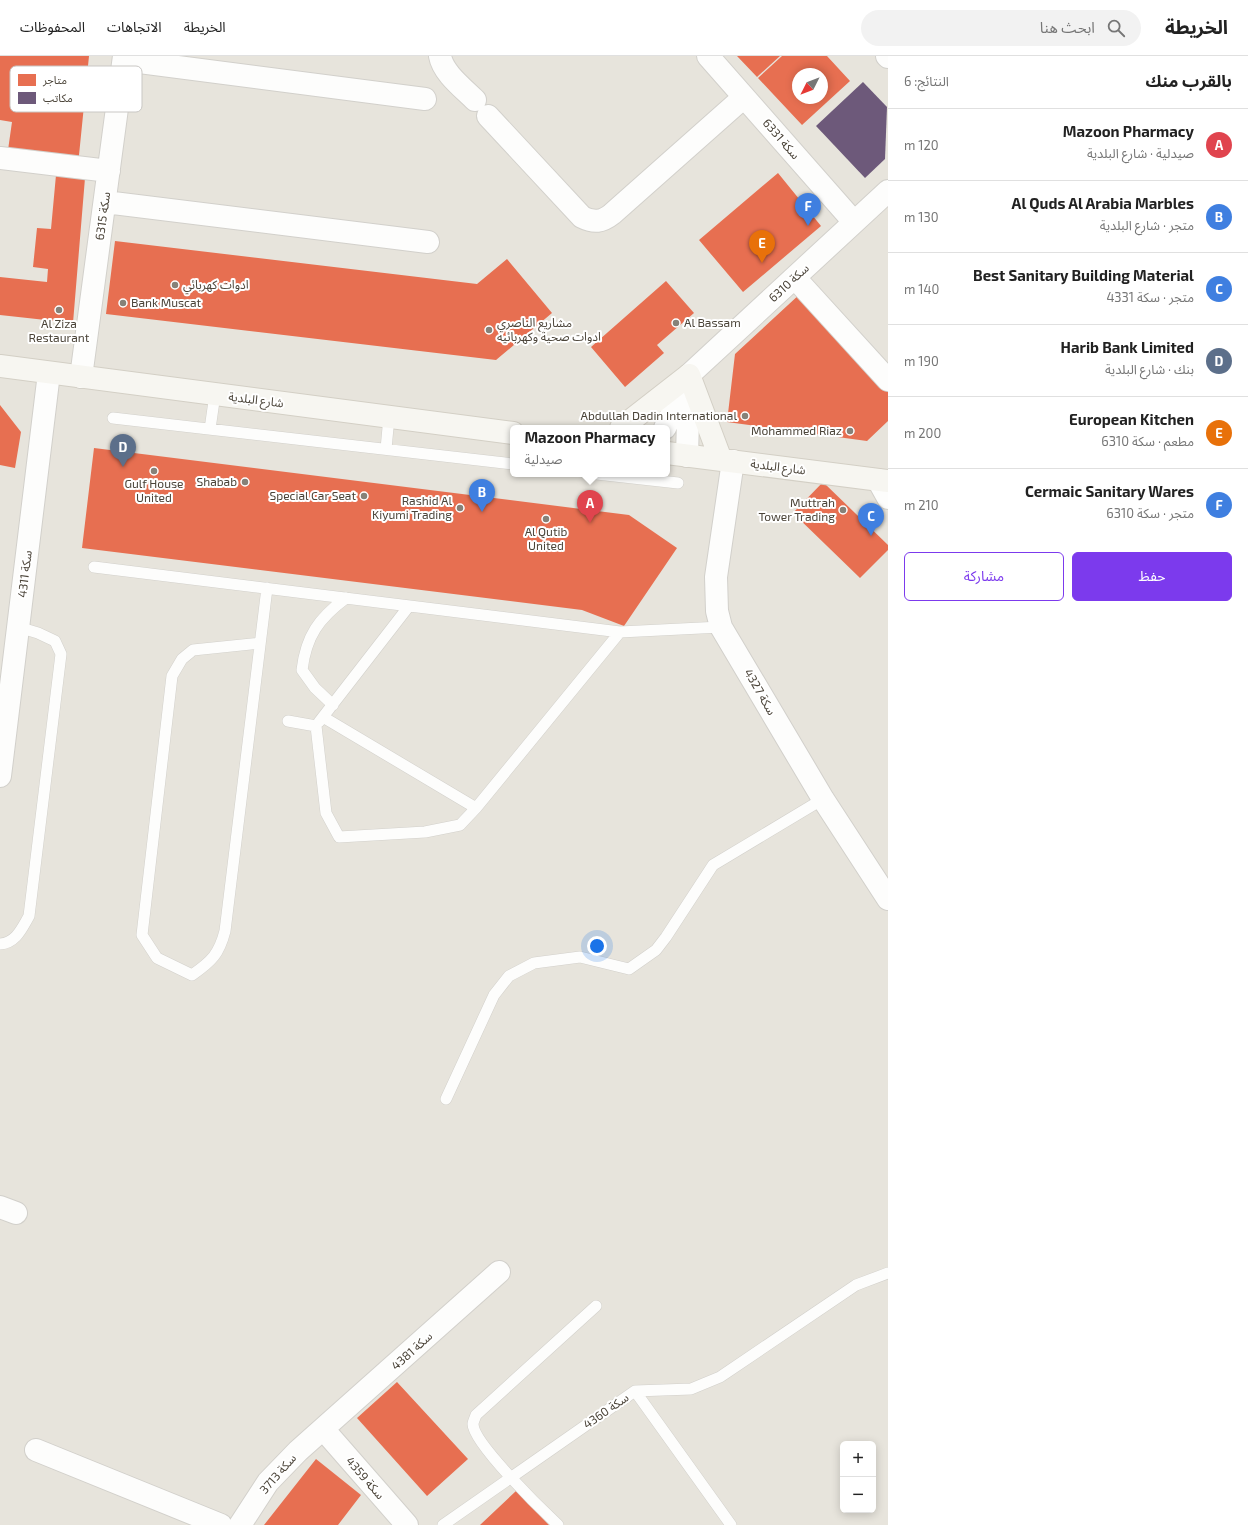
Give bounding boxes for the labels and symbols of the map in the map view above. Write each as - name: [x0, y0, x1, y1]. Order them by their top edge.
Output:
- legend: [10, 66, 142, 112]
- north arrow: [792, 68, 828, 104]
- text: متاجر: [42, 73, 67, 87]
- text: مكاتب: [43, 91, 73, 105]
- street label: سكة 6331: [760, 115, 803, 161]
- street label: سكة 6315: [92, 191, 112, 241]
- pin: F: [795, 193, 821, 226]
- pin: E: [749, 230, 775, 263]
- street label: سكة 6310: [765, 260, 811, 304]
- place label: ادوات كهربائي: [183, 277, 249, 295]
- marker: ادوات كهربائي: [170, 280, 180, 290]
- place label: Bank Muscat: [131, 295, 202, 309]
- marker: Bank Muscat: [118, 298, 128, 308]
- marker: Al Ziza Restaurant: [54, 305, 64, 315]
- place label: مشاريع الناصري ادوات صحية وكهربائيه: [497, 315, 601, 344]
- place label: Al Bassam: [684, 315, 741, 329]
- place label: Al Ziza Restaurant: [29, 316, 90, 344]
- marker: Al Bassam: [671, 318, 681, 328]
- marker: مشاريع الناصري ادوات صحية وكهربائيه: [484, 325, 494, 335]
- street label: شارع البلدية: [227, 389, 285, 412]
- place label: Abdullah Dadin International: [581, 408, 737, 422]
- marker: Abdullah Dadin International: [740, 411, 750, 421]
- place label: Mohammed Riaz: [751, 423, 842, 437]
- marker: Mohammed Riaz: [845, 426, 855, 436]
- pin: D: [110, 434, 136, 467]
- street label: شارع البلدية: [749, 456, 807, 479]
- marker: Gulf House United: [149, 466, 159, 476]
- place label: Shabab: [196, 474, 237, 488]
- place label: Gulf House United: [124, 476, 184, 504]
- marker: Shabab: [240, 477, 250, 487]
- pin: B: [469, 479, 495, 512]
- place label: Special Car Seat: [269, 488, 356, 502]
- pin: A: [577, 490, 603, 523]
- marker: Special Car Seat: [359, 491, 369, 501]
- place label: Rashid Al Kiyumi Trading: [372, 493, 452, 521]
- place label: Muttrah Tower Trading: [759, 495, 835, 523]
- marker: Rashid Al Kiyumi Trading: [455, 503, 465, 513]
- pin: C: [858, 503, 884, 536]
- marker: Muttrah Tower Trading: [838, 505, 848, 515]
- marker: Al Qutib United: [541, 514, 551, 524]
- place label: Al Qutib United: [525, 524, 567, 552]
- street label: سكة 4311: [14, 549, 34, 598]
- street label: سكة 4327: [742, 666, 780, 717]
- your location: [587, 936, 607, 956]
- street label: سكة 4381: [388, 1328, 435, 1372]
- street label: سكة 4360: [580, 1389, 631, 1431]
- street label: سكة 3713: [256, 1451, 298, 1496]
- street label: سكة 4359: [344, 1453, 388, 1501]

